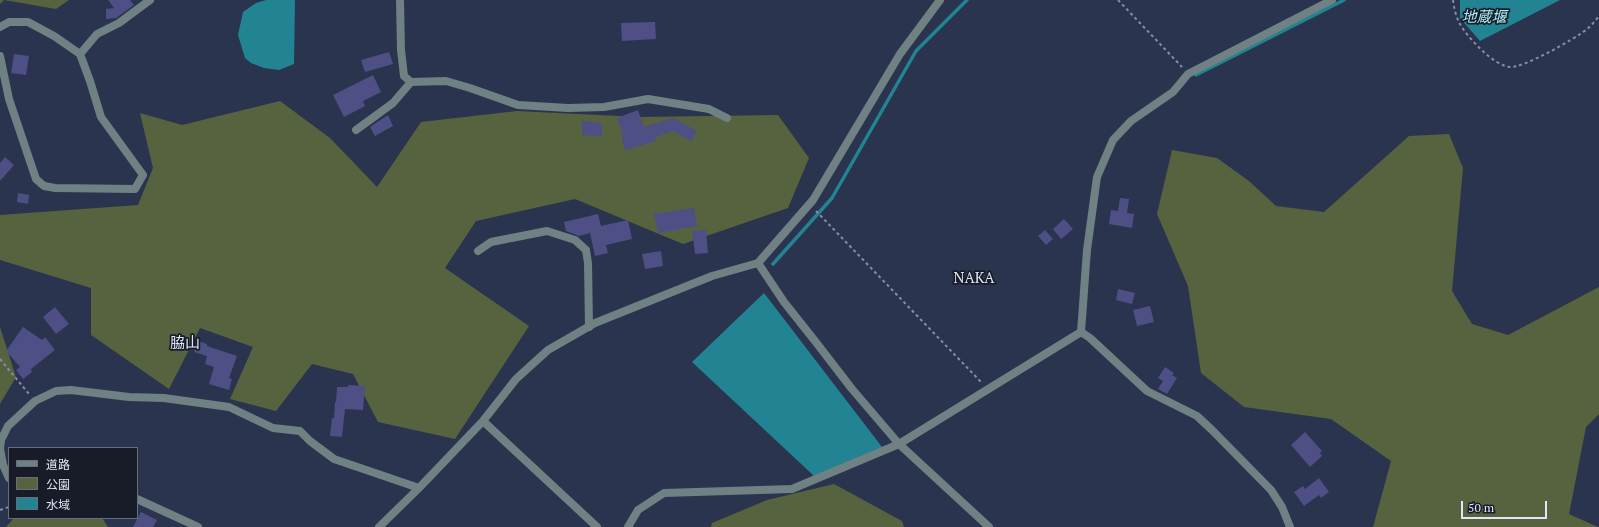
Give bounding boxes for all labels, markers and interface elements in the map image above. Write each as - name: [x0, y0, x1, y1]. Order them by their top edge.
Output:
- water label: 地蔵堰: [1462, 9, 1506, 27]
- district label: NAKA: [952, 270, 996, 288]
- district label: 脇山: [170, 335, 200, 353]
- legend: [8, 447, 138, 519]
- text: 道路: [46, 457, 70, 472]
- text: 公園: [46, 477, 70, 492]
- scale bar: [1463, 493, 1549, 519]
- text: 水域: [46, 497, 70, 512]
- text: 50 m: [1468, 500, 1494, 515]

